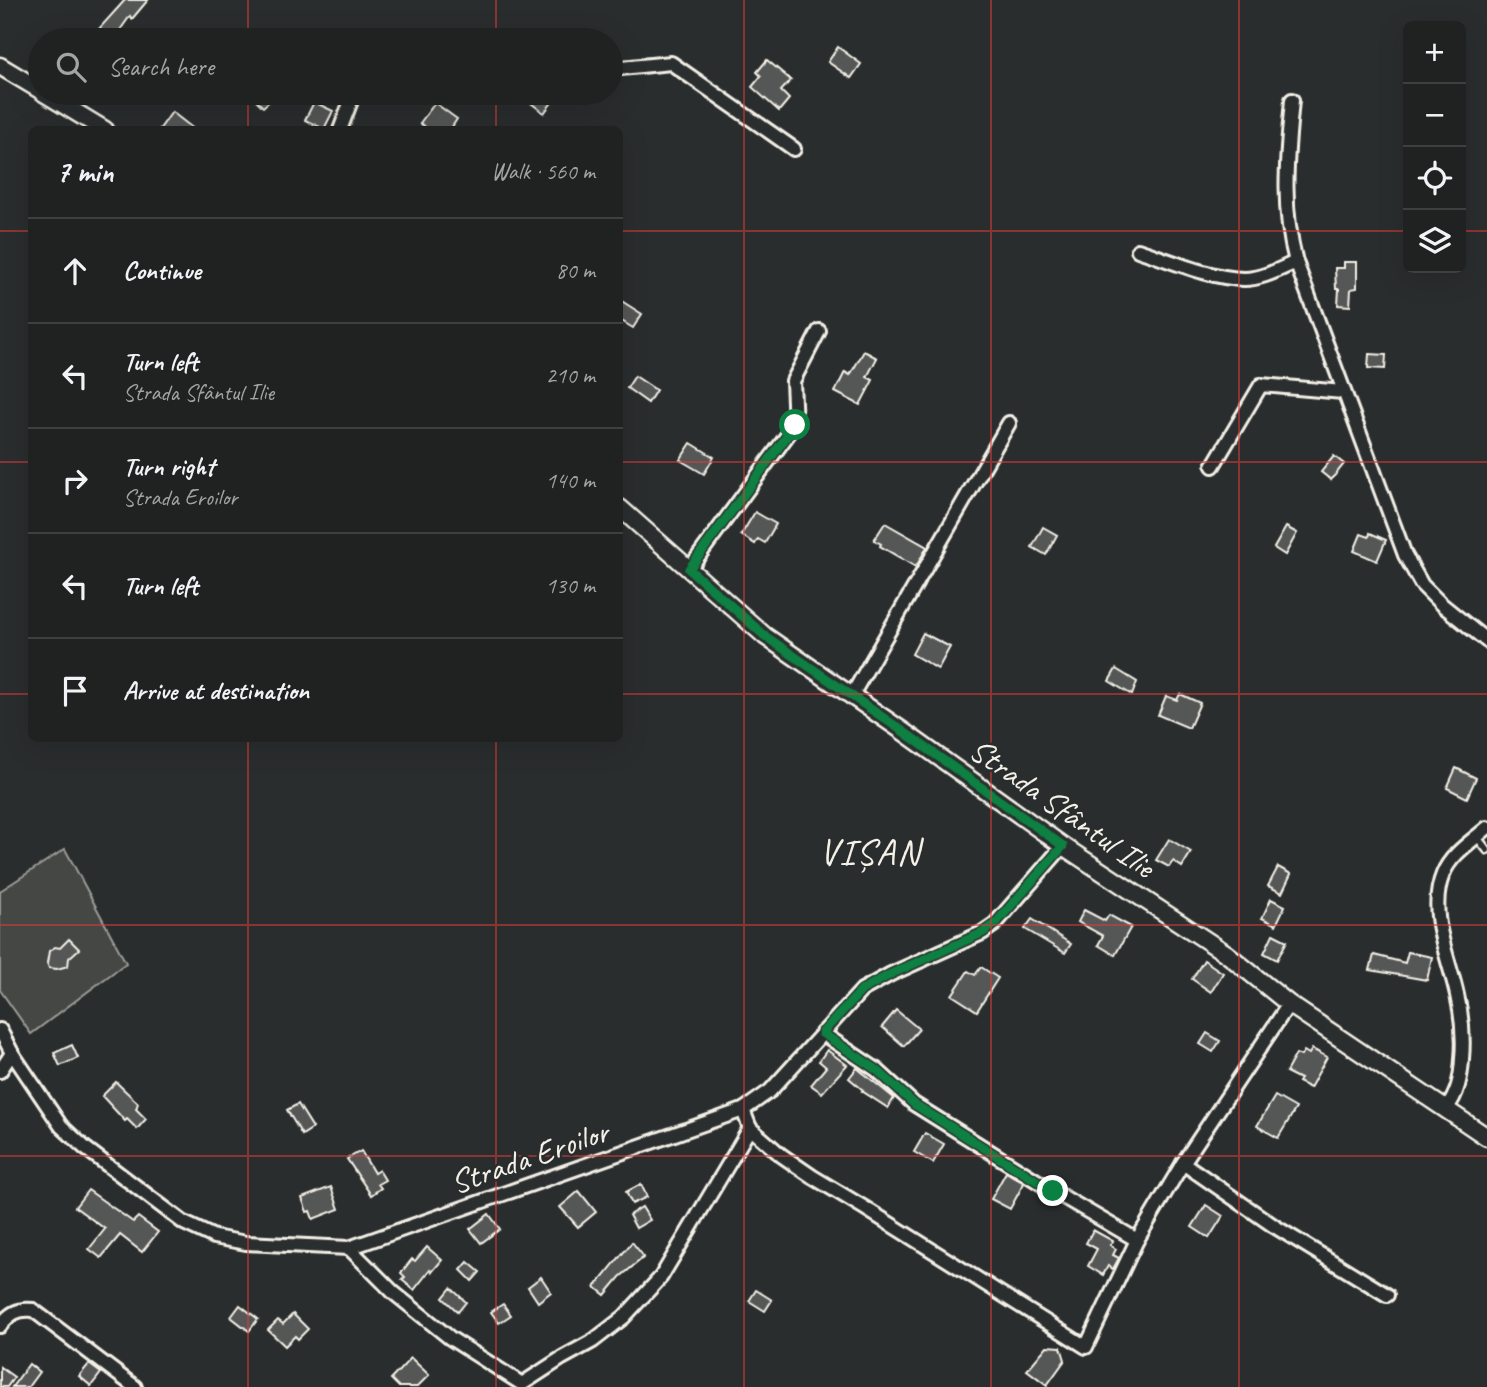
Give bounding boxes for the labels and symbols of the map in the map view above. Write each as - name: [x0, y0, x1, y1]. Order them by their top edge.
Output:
- route start: [779, 409, 810, 440]
- street label: Strada Sfântul Ilie: [962, 728, 1165, 888]
- district label: VIȘAN: [819, 828, 925, 875]
- street label: Strada Eroilor: [445, 1109, 617, 1204]
- route end: [1037, 1175, 1068, 1206]

